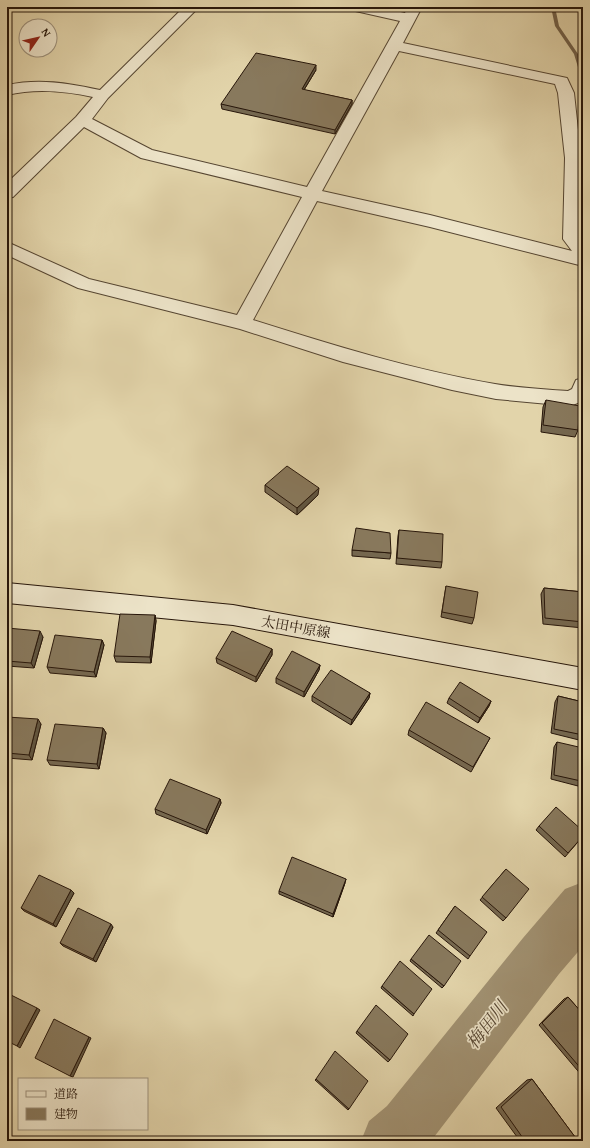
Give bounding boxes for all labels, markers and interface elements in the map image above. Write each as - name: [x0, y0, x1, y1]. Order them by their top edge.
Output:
- north arrow: [18, 18, 58, 58]
- text: N: [38, 25, 55, 40]
- street label: 太田中原線: [260, 611, 332, 643]
- water label: 梅田川: [459, 994, 515, 1054]
- legend: [18, 1078, 148, 1130]
- text: 道路: [54, 1085, 78, 1102]
- text: 建物: [54, 1105, 78, 1122]

